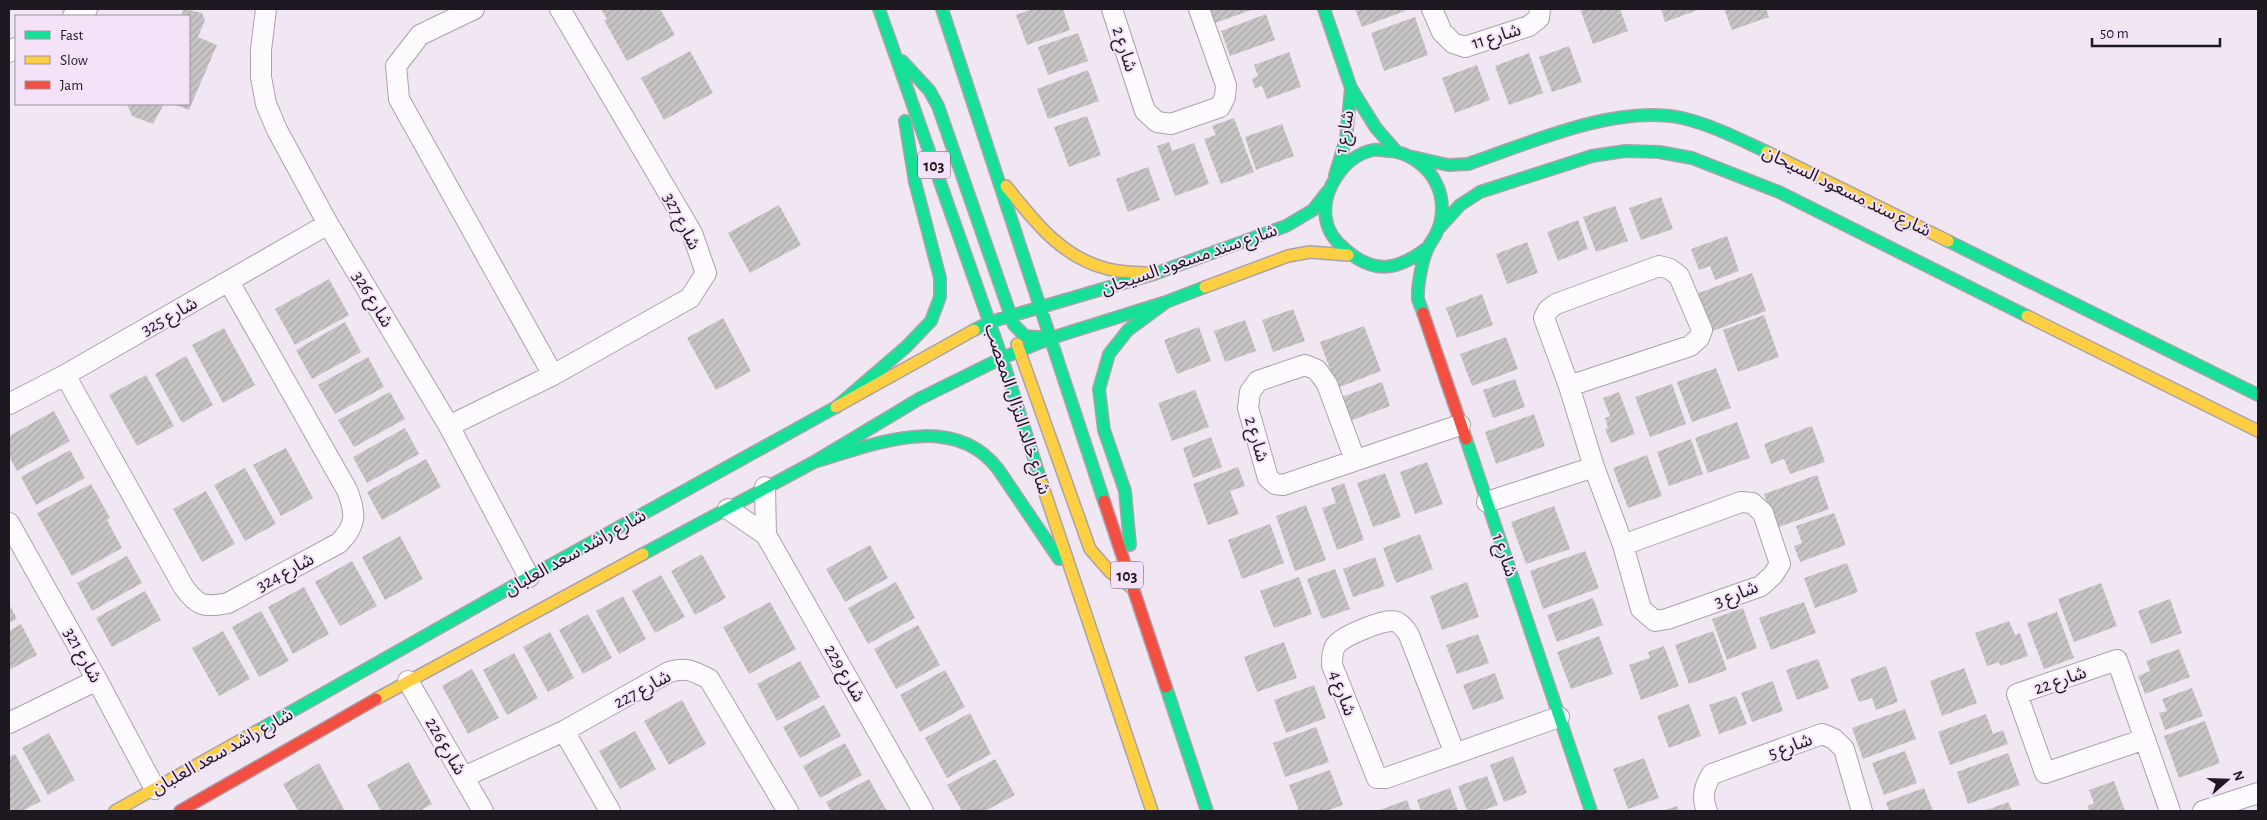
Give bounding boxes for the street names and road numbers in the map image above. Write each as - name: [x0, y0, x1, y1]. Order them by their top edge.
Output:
- street label: شارع 11: [1470, 21, 1524, 57]
- street label: شارع 2: [1105, 25, 1140, 75]
- street label: شارع 1: [1332, 109, 1362, 156]
- street label: شارع سند مسعود السيحان: [1758, 143, 1934, 244]
- road number: 103: [918, 152, 950, 178]
- street label: شارع 327: [656, 190, 703, 255]
- street label: شارع سند مسعود السيحان: [1099, 221, 1281, 302]
- street label: شارع 326: [345, 268, 396, 333]
- street label: شارع 325: [138, 294, 203, 343]
- street label: شارع خالد النزال المعصب: [977, 322, 1053, 498]
- street label: شارع 2: [1237, 415, 1271, 465]
- street label: شارع راشد سعد العلبان: [502, 507, 651, 603]
- street label: شارع 1: [1485, 531, 1520, 580]
- street label: شارع 324: [254, 550, 319, 599]
- road number: 103: [1111, 562, 1143, 588]
- street label: شارع 3: [1712, 578, 1762, 615]
- street label: شارع 321: [56, 625, 105, 688]
- street label: شارع 229: [817, 642, 868, 707]
- street label: شارع 22: [2032, 664, 2090, 702]
- street label: شارع 227: [611, 667, 676, 716]
- street label: شارع 4: [1322, 668, 1359, 720]
- street label: شارع راشد سعد العلبان: [149, 706, 298, 802]
- street label: شارع 226: [418, 715, 469, 780]
- street label: شارع 5: [1766, 731, 1816, 767]

